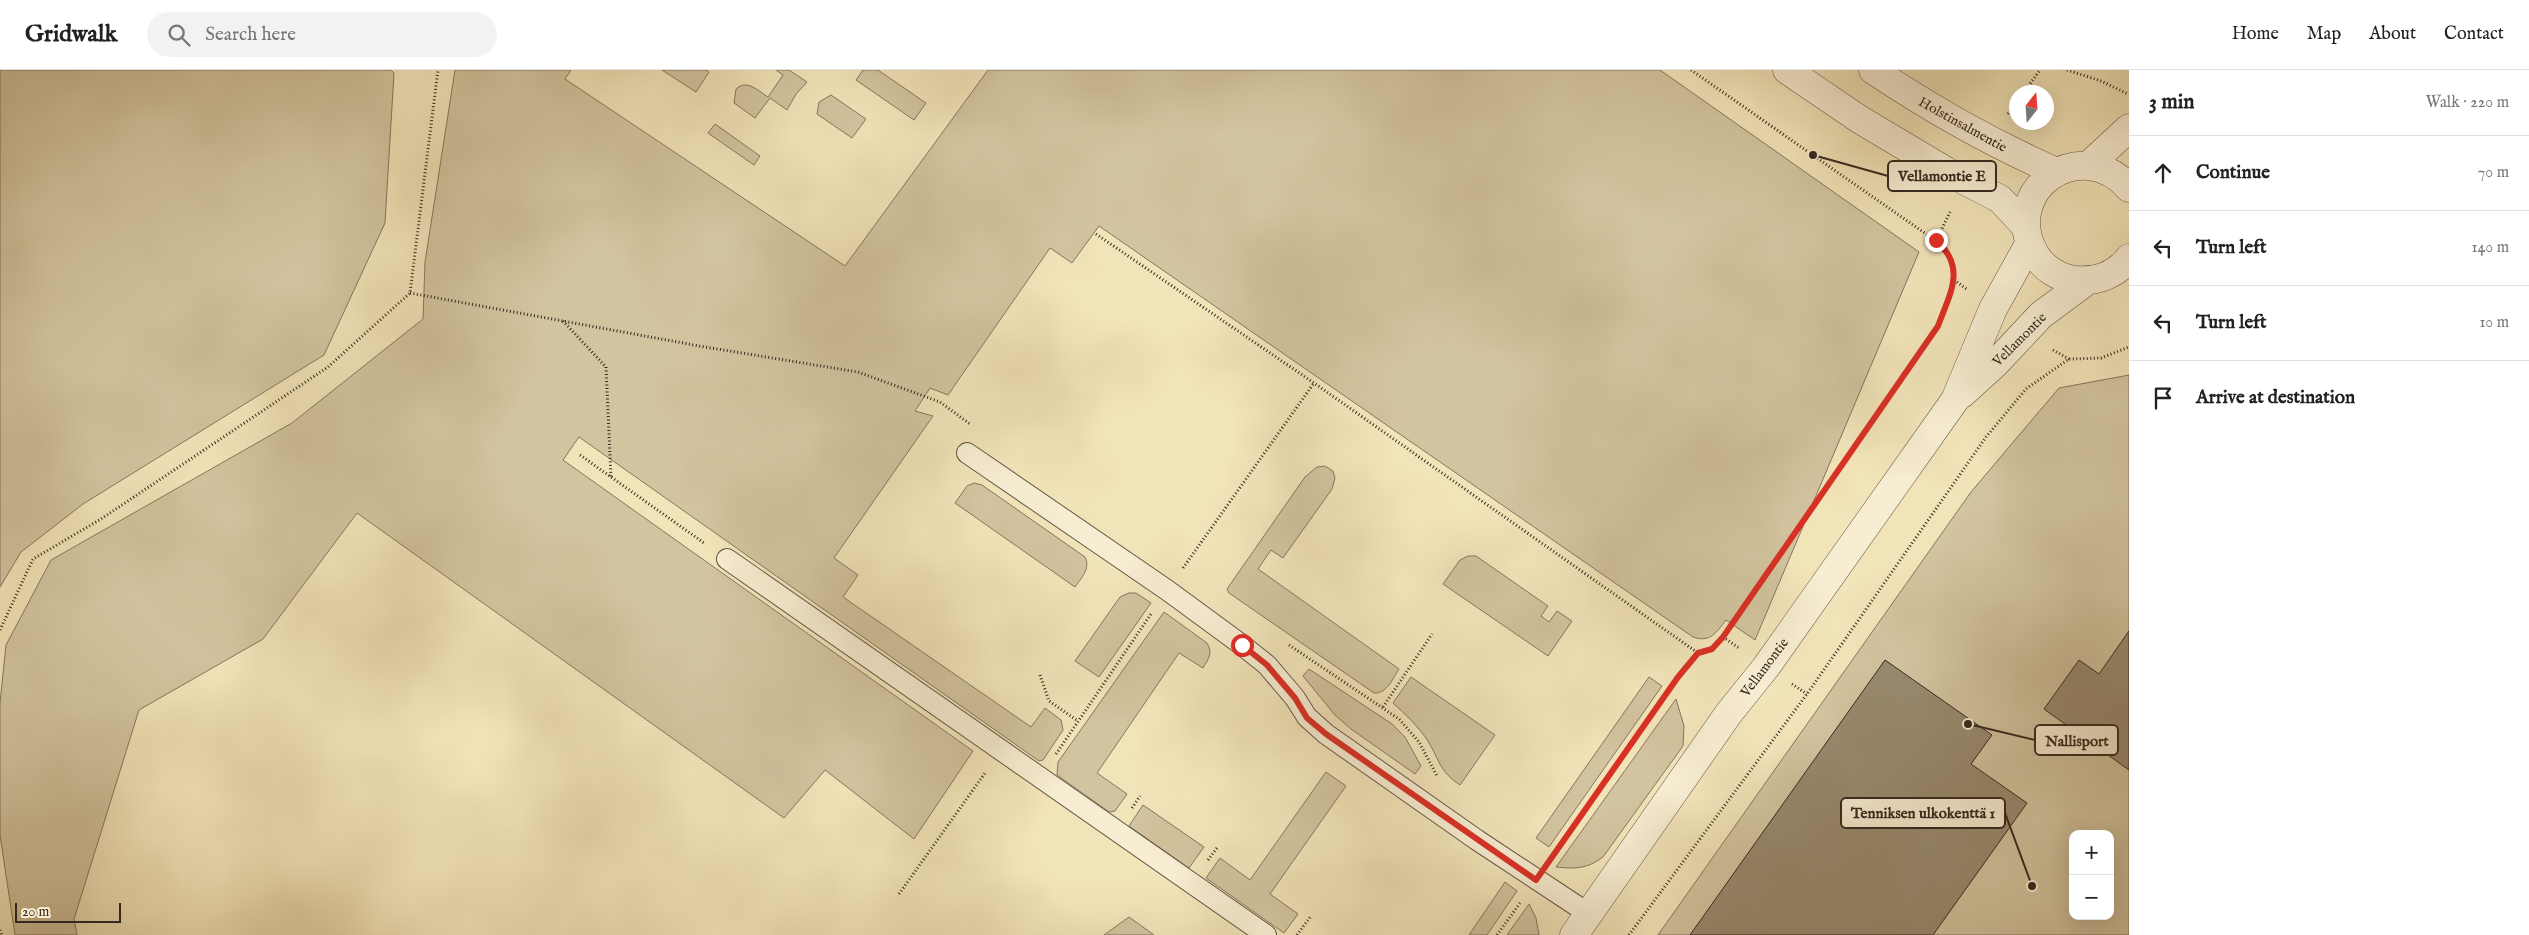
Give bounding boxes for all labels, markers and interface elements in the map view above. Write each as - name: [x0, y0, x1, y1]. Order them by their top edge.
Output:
- search box: [147, 12, 497, 57]
- text: Gridwalk: [25, 19, 117, 50]
- icon: search: [165, 21, 193, 49]
- text: Search here: [205, 23, 296, 47]
- text: Home: [2232, 23, 2279, 46]
- text: Map: [2307, 23, 2341, 46]
- text: About: [2369, 23, 2416, 46]
- text: Contact: [2444, 23, 2504, 46]
- north arrow: [2009, 85, 2054, 130]
- text: 3 min: [2149, 89, 2194, 116]
- street label: Holstinsalmentie: [1915, 93, 2010, 157]
- text: Walk · 220 m: [2426, 93, 2509, 113]
- icon: ahead: [2149, 159, 2177, 187]
- callout: Vellamontie E: [1888, 161, 1996, 191]
- text: Continue: [2196, 161, 2270, 185]
- text: 70 m: [2478, 163, 2509, 183]
- text: Vellamontie E: [1897, 167, 1986, 186]
- route end: [1925, 229, 1948, 252]
- icon: left: [2149, 234, 2177, 262]
- text: Turn left: [2196, 236, 2267, 260]
- text: 140 m: [2471, 238, 2509, 258]
- street label: Vellamontie: [1988, 308, 2051, 371]
- icon: left: [2149, 309, 2177, 337]
- text: Turn left: [2196, 311, 2267, 335]
- text: 10 m: [2479, 313, 2509, 333]
- icon: arrive: [2149, 384, 2177, 412]
- text: Arrive at destination: [2196, 386, 2355, 410]
- route start: [1231, 634, 1254, 657]
- street label: Vellamontie: [1736, 634, 1793, 701]
- callout: Nallisport: [2035, 725, 2118, 755]
- text: Nallisport: [2044, 732, 2110, 751]
- callout: Tenniksen ulkokenttä 1: [1841, 798, 2005, 828]
- text: Tenniksen ulkokenttä 1: [1850, 804, 1995, 823]
- map controls: [2069, 830, 2114, 920]
- button: +: [2069, 830, 2114, 875]
- button: −: [2069, 875, 2114, 920]
- scale bar: [15, 900, 121, 923]
- text: 20 m: [22, 903, 49, 921]

